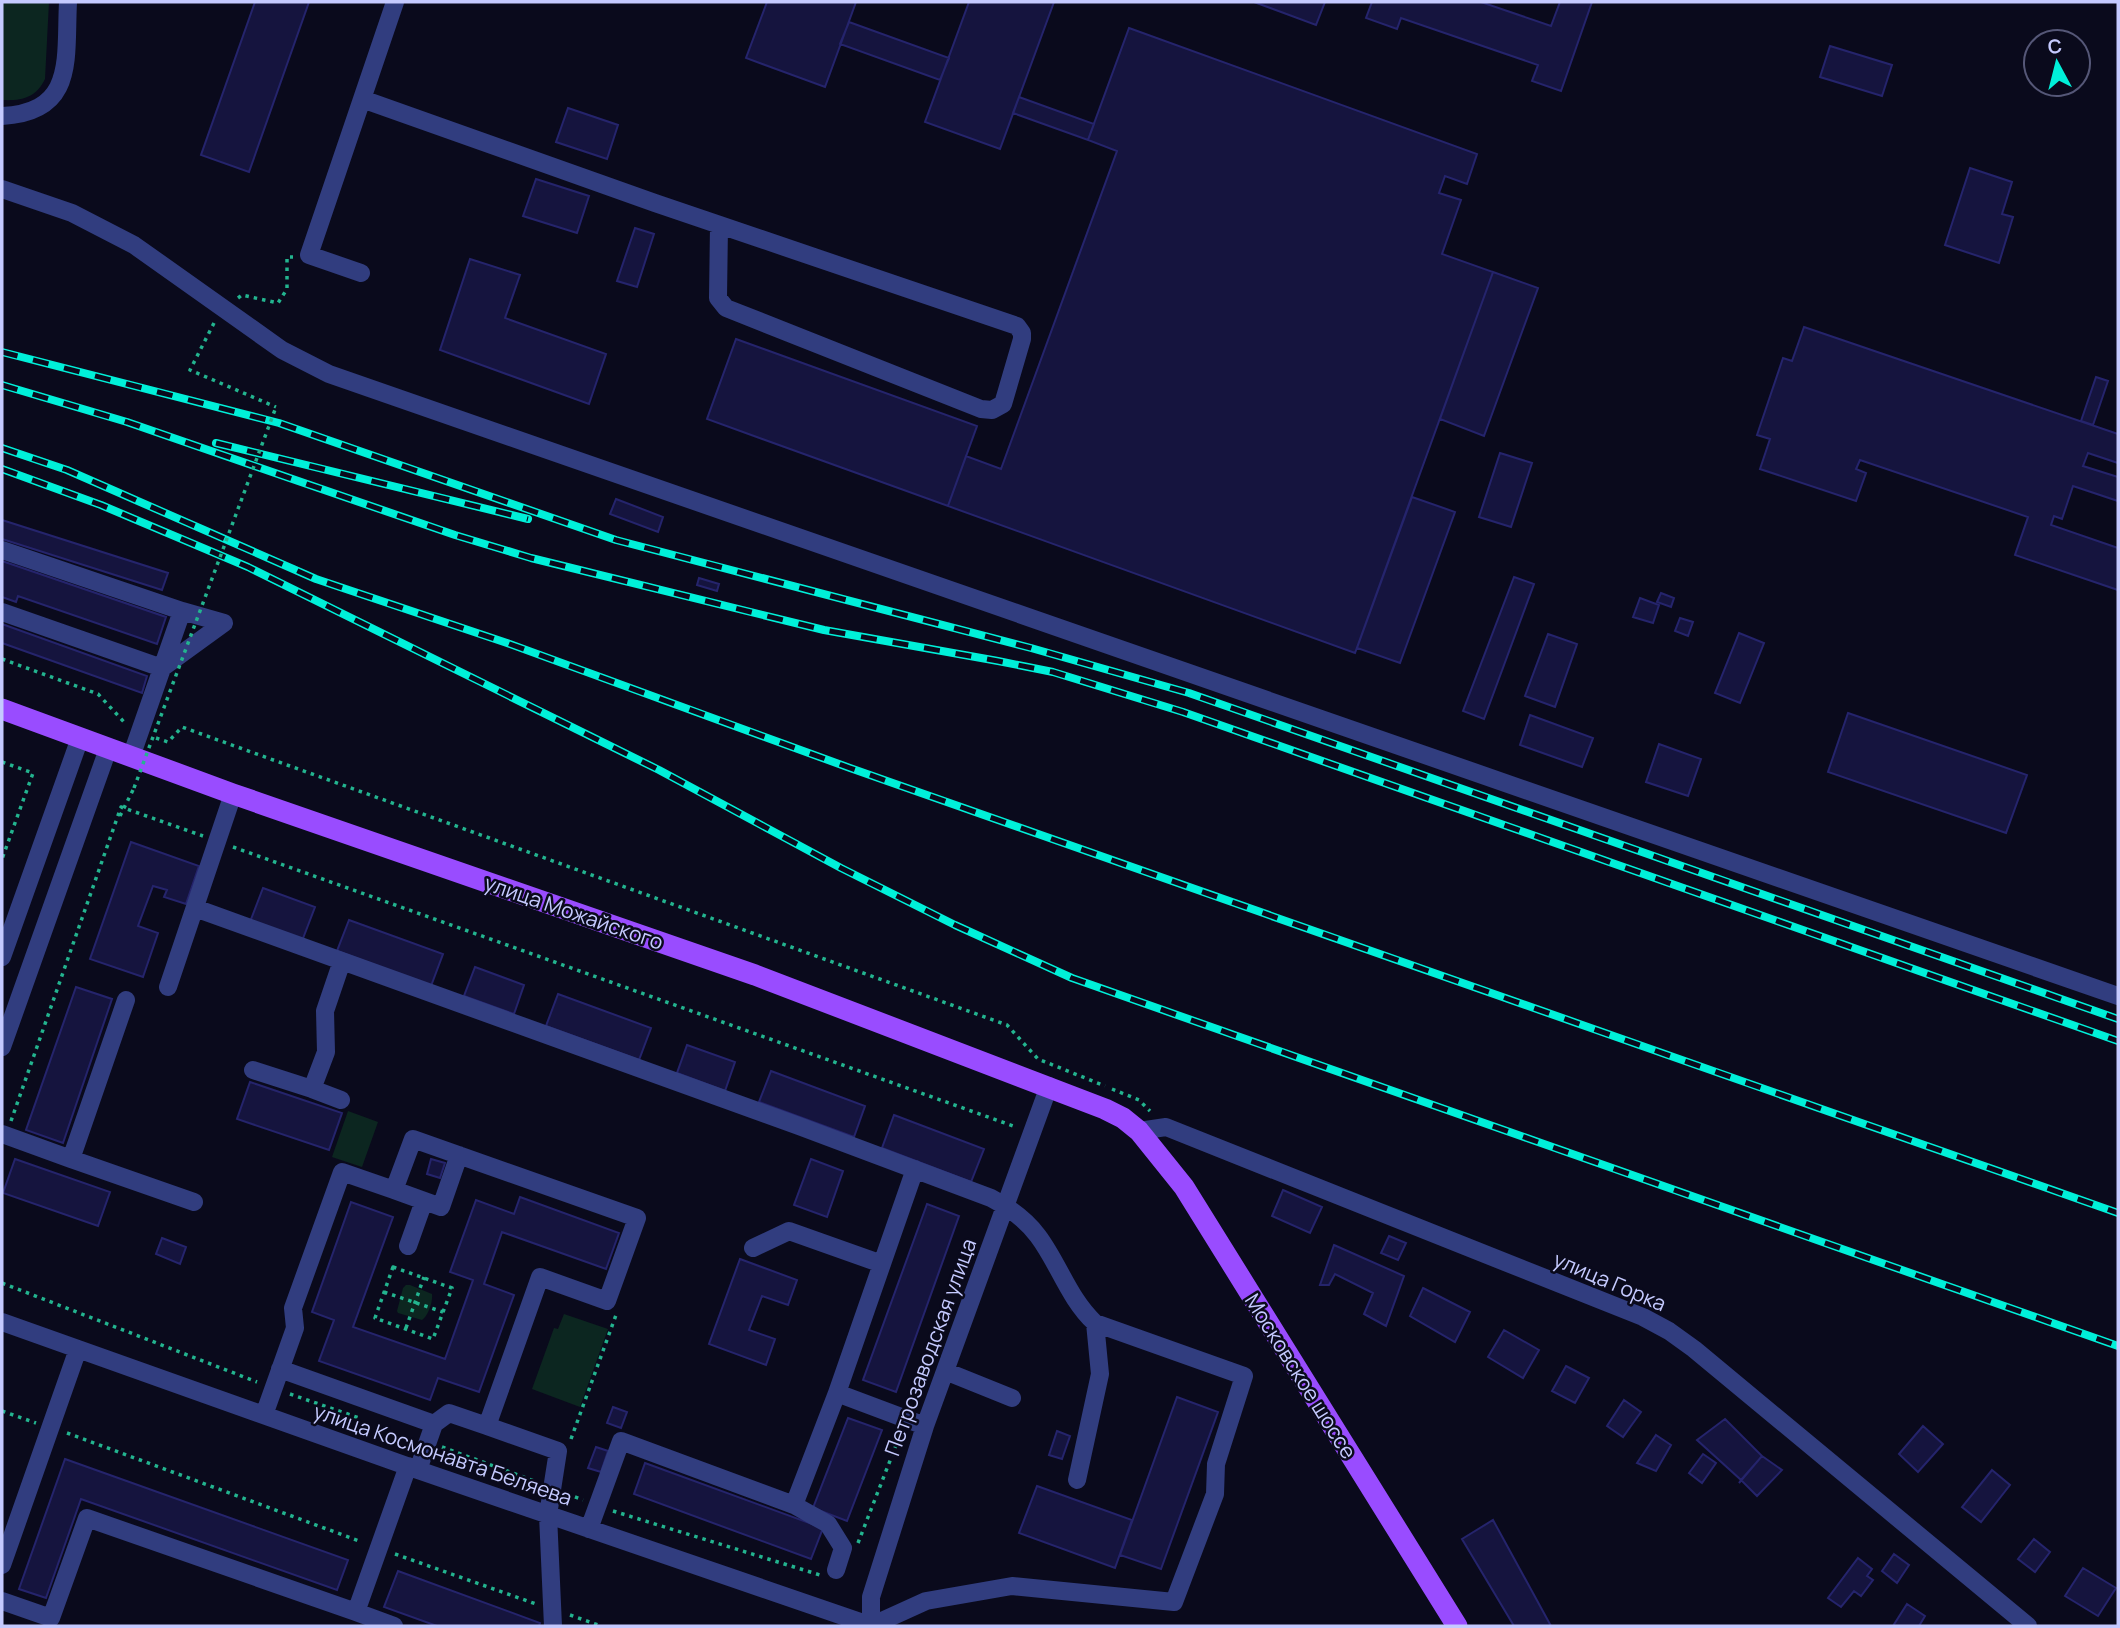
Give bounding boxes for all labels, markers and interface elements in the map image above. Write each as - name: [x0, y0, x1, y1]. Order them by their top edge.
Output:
- north arrow: [2022, 28, 2092, 98]
- text: С: [2046, 32, 2063, 60]
- street label: улица Можайского: [481, 868, 667, 956]
- street label: Петрозаводская улица: [878, 1234, 982, 1460]
- street label: улица Горка: [1549, 1245, 1671, 1317]
- street label: Московское шоссе: [1239, 1288, 1363, 1464]
- street label: улица Космонавта Беляева: [310, 1397, 576, 1511]

